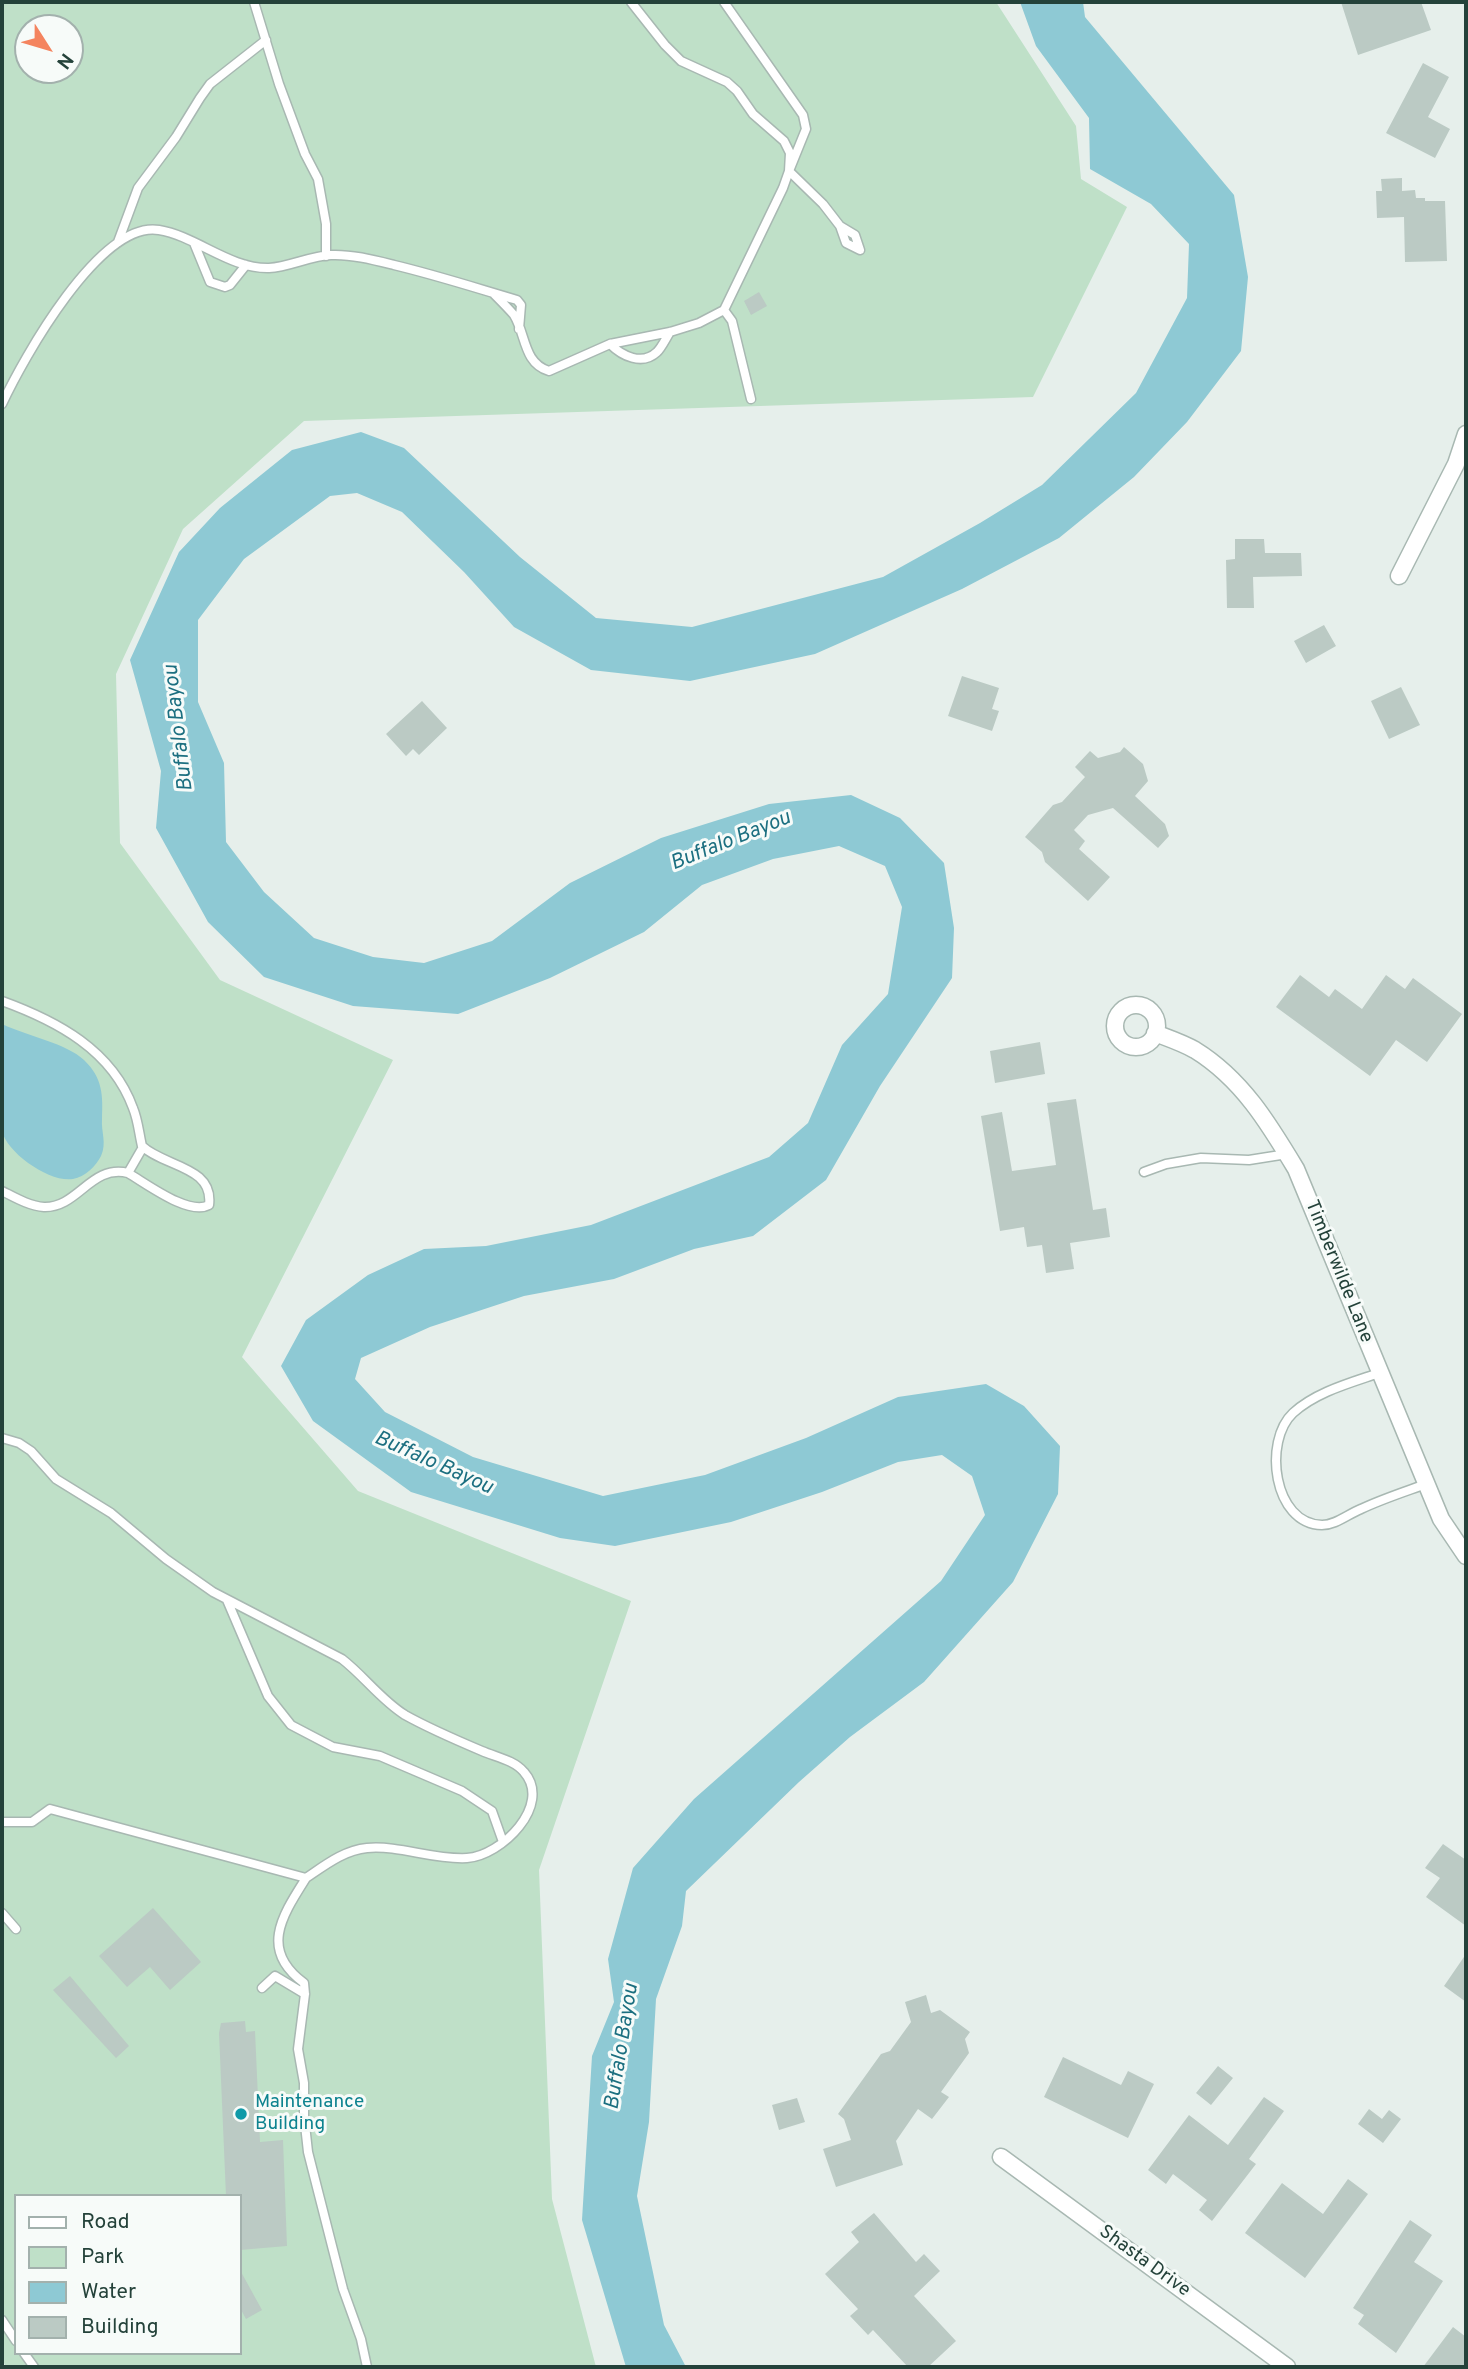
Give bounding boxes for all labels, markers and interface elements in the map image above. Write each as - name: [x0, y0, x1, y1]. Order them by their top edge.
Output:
- north arrow: [14, 14, 84, 84]
- text: N: [50, 48, 78, 73]
- water label: Buffalo Bayou: [160, 663, 200, 793]
- water label: Buffalo Bayou: [667, 806, 795, 878]
- street label: Timberwilde Lane: [1299, 1197, 1377, 1347]
- water label: Buffalo Bayou: [370, 1427, 496, 1501]
- water label: Buffalo Bayou: [601, 1982, 645, 2112]
- place label: Maintenance Building: [255, 2092, 364, 2136]
- marker: Maintenance Building: [233, 2106, 249, 2122]
- legend: [14, 2194, 242, 2355]
- text: Road: [81, 2209, 130, 2236]
- street label: Shasta Drive: [1094, 2221, 1194, 2303]
- text: Park: [81, 2244, 124, 2271]
- text: Water: [81, 2279, 136, 2306]
- text: Building: [81, 2314, 159, 2341]

